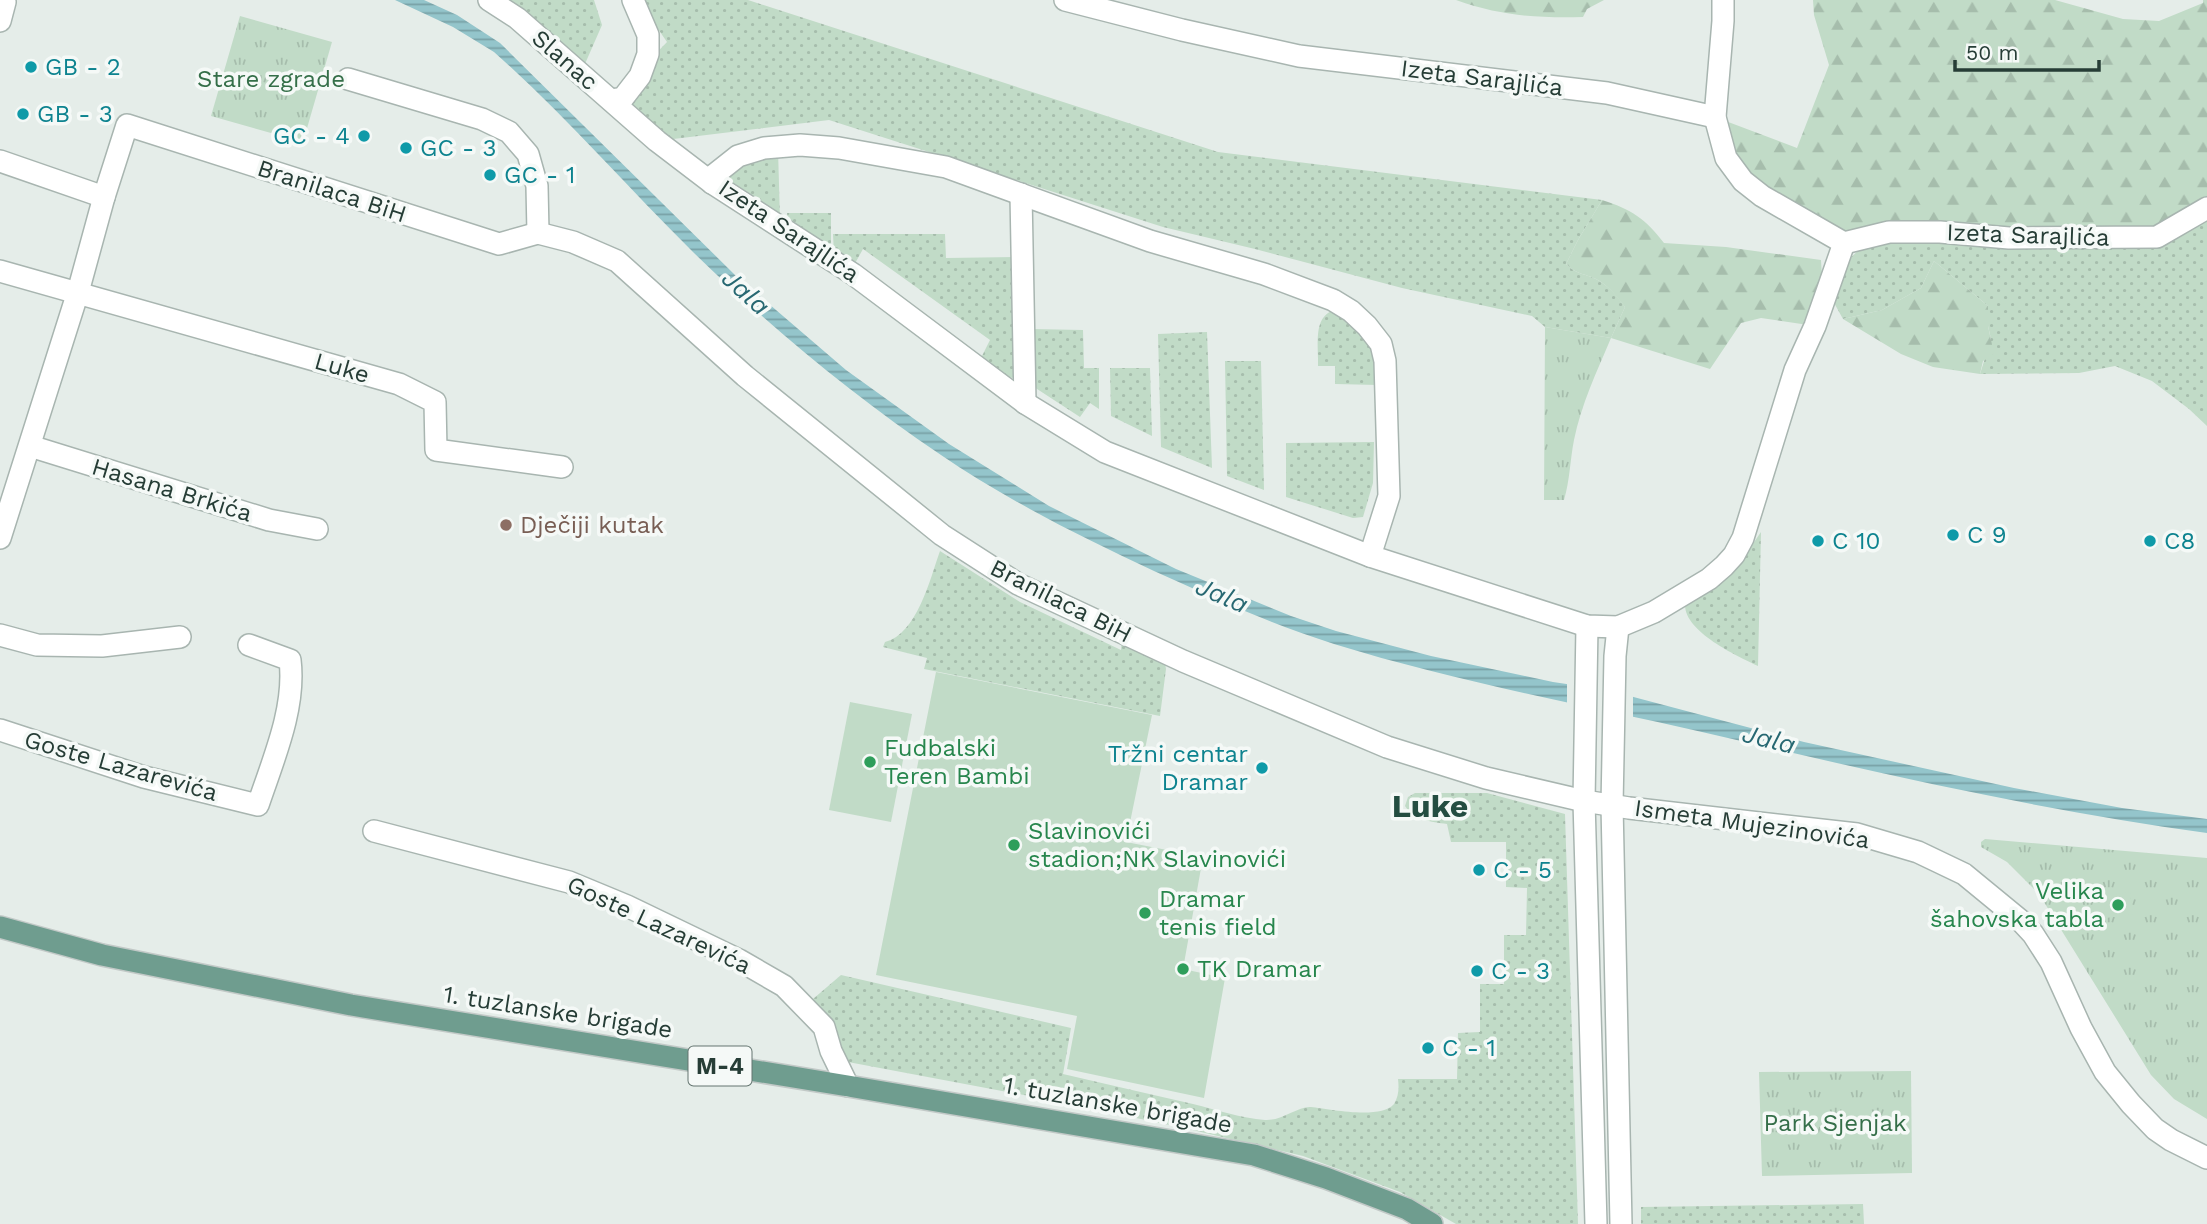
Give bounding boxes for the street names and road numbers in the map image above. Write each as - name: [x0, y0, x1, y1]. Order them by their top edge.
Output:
- street label: Slanac: [526, 24, 604, 96]
- street label: Izeta Sarajlića: [1399, 54, 1565, 102]
- street label: Branilaca BiH: [254, 154, 410, 228]
- street label: Izeta Sarajlića: [714, 174, 864, 288]
- street label: Izeta Sarajlića: [1946, 218, 2110, 252]
- street label: Luke: [311, 347, 373, 389]
- street label: Hasana Brkića: [89, 452, 255, 528]
- street label: Branilaca BiH: [985, 553, 1137, 649]
- street label: Goste Lazarevića: [21, 725, 221, 807]
- street label: Ismeta Mujezinovića: [1633, 794, 1871, 854]
- street label: Goste Lazarevića: [563, 870, 755, 980]
- street label: 1. tuzlanske brigade: [442, 980, 674, 1044]
- road number: M-4: [688, 1046, 752, 1086]
- street label: 1. tuzlanske brigade: [1002, 1071, 1234, 1139]

